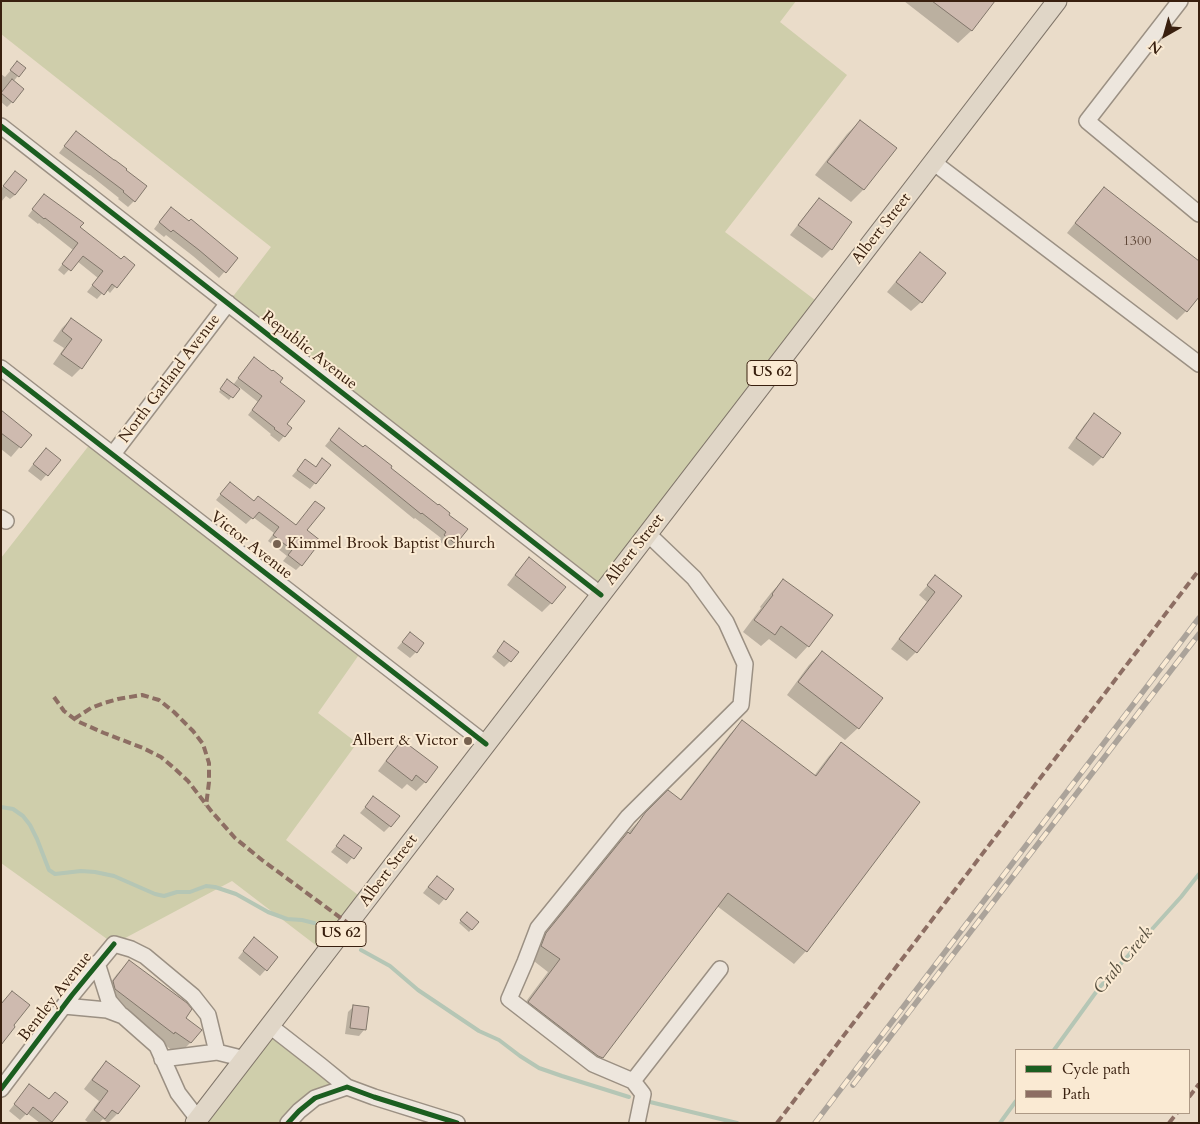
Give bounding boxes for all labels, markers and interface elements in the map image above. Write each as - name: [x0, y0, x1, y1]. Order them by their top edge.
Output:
- north arrow: [1140, 10, 1190, 60]
- text: N: [1145, 36, 1166, 58]
- street label: Albert Street: [848, 190, 916, 268]
- house number: 1300: [1123, 234, 1151, 250]
- street label: Republic Avenue: [257, 308, 361, 394]
- street label: North Garland Avenue: [115, 311, 225, 447]
- road number: US 62: [747, 360, 797, 386]
- street label: Victor Avenue: [206, 508, 296, 584]
- street label: Albert Street: [601, 511, 669, 589]
- place label: Kimmel Brook Baptist Church: [287, 534, 495, 554]
- marker: Kimmel Brook Baptist Church: [271, 538, 283, 550]
- place label: Albert & Victor: [352, 731, 458, 751]
- marker: Albert & Victor: [462, 735, 474, 747]
- street label: Albert Street: [356, 831, 422, 911]
- road number: US 62: [316, 922, 366, 946]
- water label: Crab Creek: [1090, 923, 1158, 999]
- street label: Bentley Avenue: [15, 948, 97, 1046]
- legend: [1015, 1049, 1190, 1114]
- text: Cycle path: [1062, 1059, 1130, 1079]
- text: Path: [1062, 1084, 1090, 1104]

